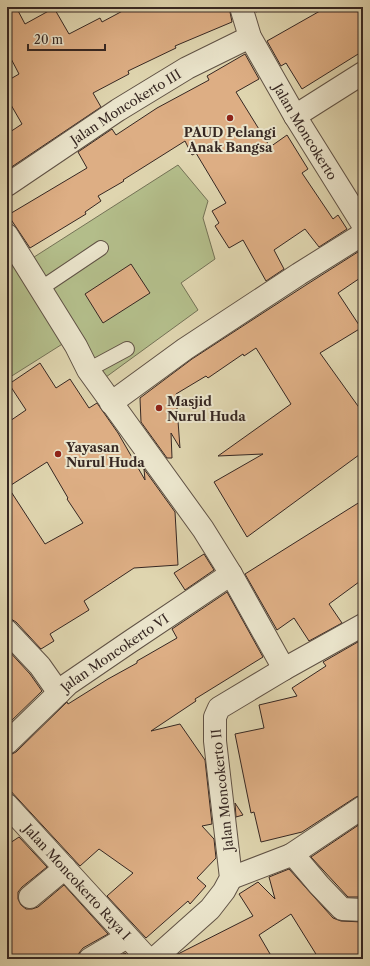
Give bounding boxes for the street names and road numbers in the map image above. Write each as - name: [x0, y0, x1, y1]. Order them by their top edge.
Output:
- street label: Jalan Moncokerto III: [66, 66, 184, 149]
- street label: Jalan Moncokerto: [269, 79, 341, 183]
- street label: Jalan Moncokerto VI: [56, 610, 172, 696]
- street label: Jalan Moncokerto II: [208, 728, 237, 854]
- street label: Jalan Moncokerto Raya I: [19, 819, 134, 943]

